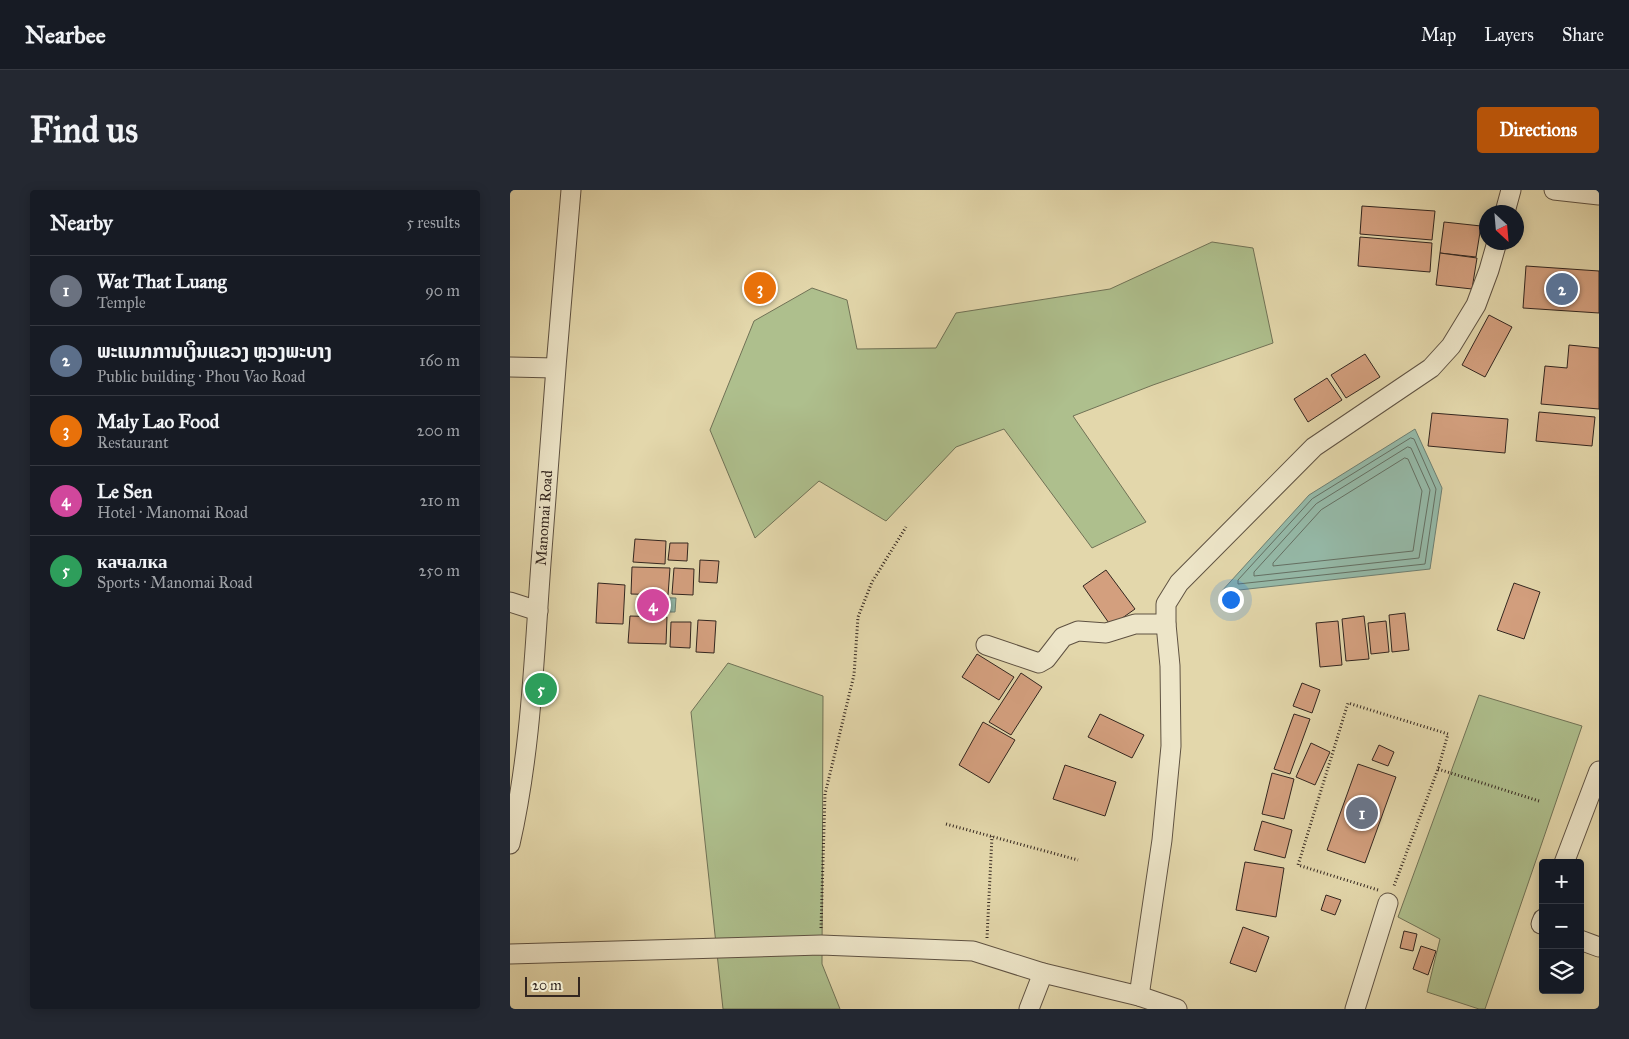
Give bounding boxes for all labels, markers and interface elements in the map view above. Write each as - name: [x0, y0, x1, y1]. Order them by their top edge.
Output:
- text: Nearbee: [25, 20, 106, 50]
- text: Map: [1421, 24, 1456, 46]
- text: Layers: [1484, 24, 1534, 46]
- text: Share: [1562, 24, 1604, 46]
- button: Directions: [1477, 107, 1599, 153]
- text: Find us: [30, 109, 138, 152]
- north arrow: [1479, 205, 1524, 250]
- text: Nearby: [50, 210, 113, 236]
- text: 5 results: [406, 213, 460, 232]
- pin: 3: [744, 269, 776, 307]
- text: Wat That Luang: [97, 270, 227, 293]
- pin: 2: [1546, 270, 1578, 308]
- text: 1: [63, 281, 69, 300]
- text: 90 m: [425, 281, 460, 300]
- text: Temple: [97, 293, 146, 312]
- text: ພະແນກການເງິນແຂວງ ຫຼວງພະບາງ: [97, 340, 332, 363]
- text: 2: [62, 351, 70, 370]
- text: 160 m: [419, 351, 460, 370]
- text: Public building · Phou Vao Road: [97, 367, 306, 386]
- text: Maly Lao Food: [97, 410, 219, 433]
- text: 3: [63, 421, 69, 440]
- text: 200 m: [417, 421, 460, 440]
- text: Restaurant: [97, 433, 169, 452]
- street label: Manomai Road: [532, 469, 556, 566]
- text: Le Sen: [97, 480, 152, 503]
- text: 4: [62, 491, 70, 510]
- text: 210 m: [420, 491, 460, 510]
- text: Hotel · Manomai Road: [97, 503, 248, 522]
- text: качалка: [97, 550, 168, 573]
- text: 5: [62, 561, 70, 580]
- text: 250 m: [419, 561, 460, 580]
- text: Sports · Manomai Road: [97, 573, 252, 592]
- pin: 4: [637, 586, 669, 624]
- your location: [1218, 587, 1244, 613]
- pin: 5: [525, 670, 557, 708]
- pin: 1: [1346, 794, 1378, 832]
- map controls: [1539, 859, 1584, 994]
- button: +: [1539, 859, 1584, 904]
- button: −: [1539, 904, 1584, 949]
- button: layers: [1539, 949, 1584, 994]
- scale bar: [525, 974, 580, 997]
- text: 20 m: [532, 977, 562, 994]

